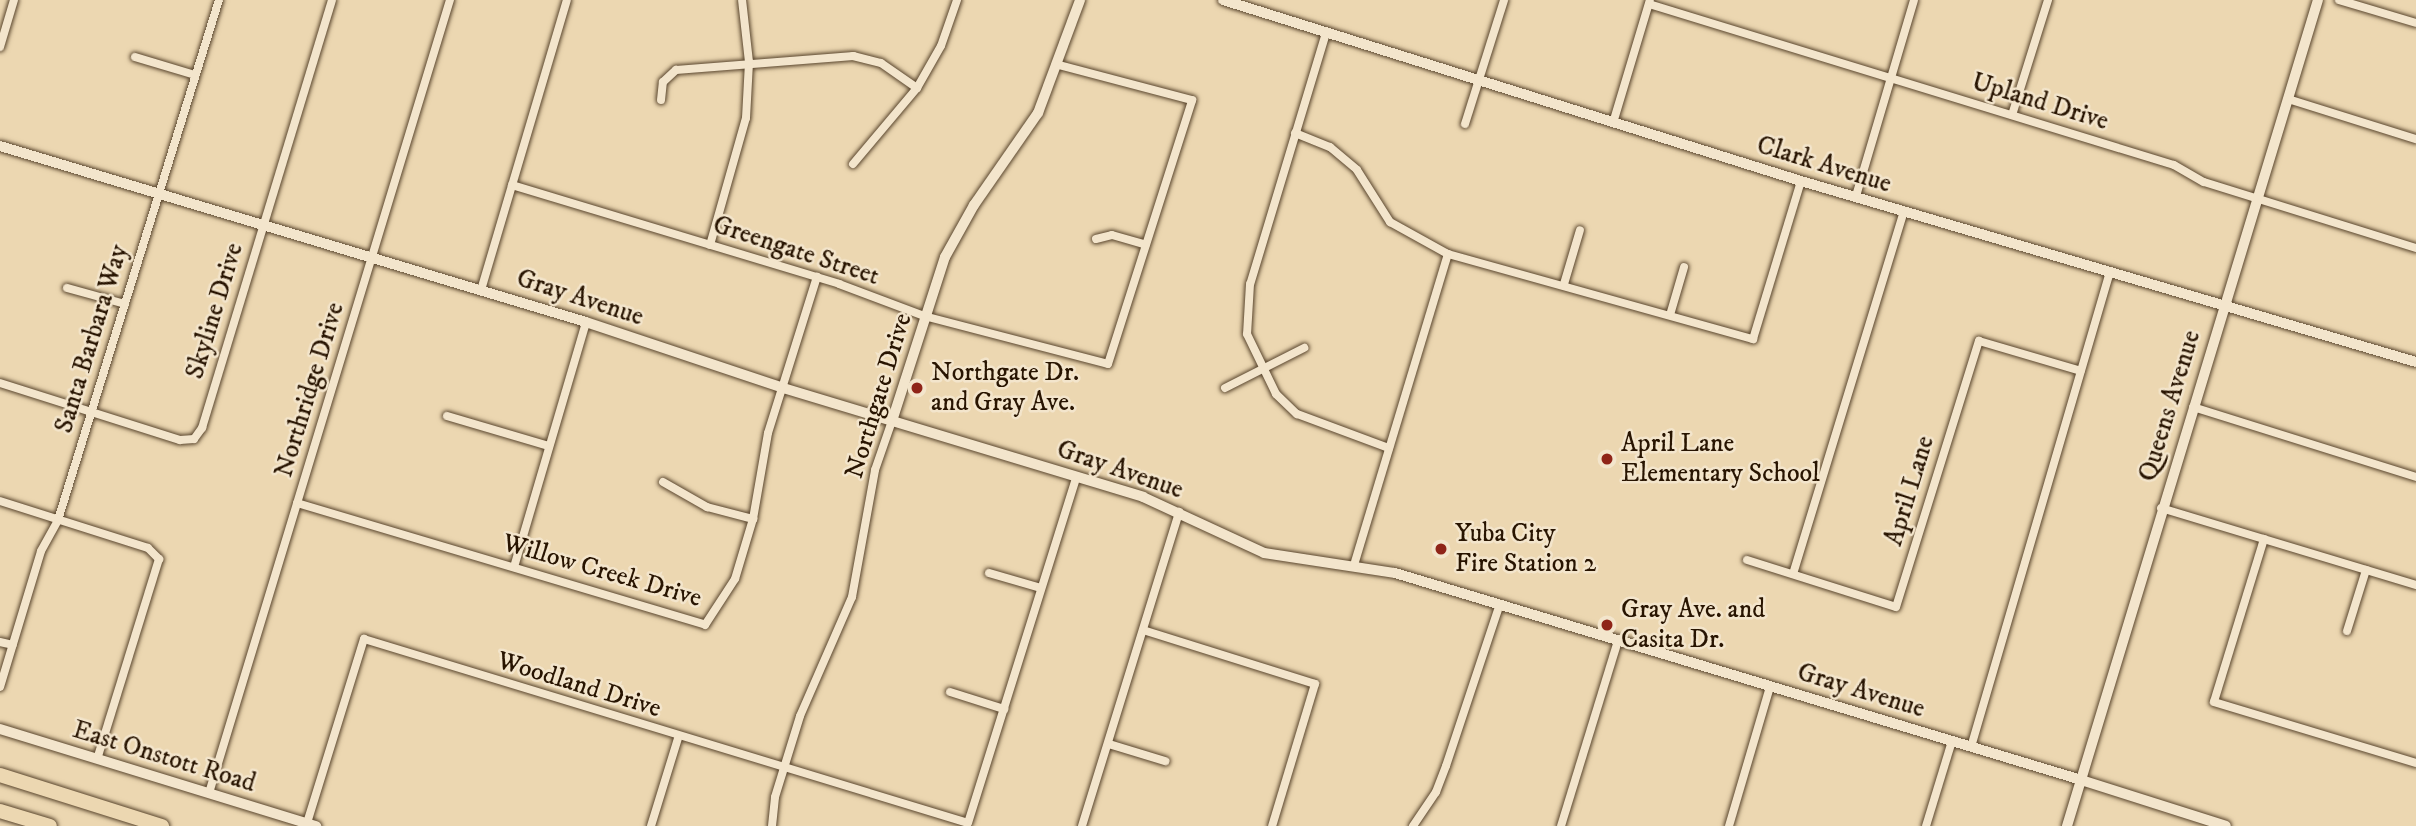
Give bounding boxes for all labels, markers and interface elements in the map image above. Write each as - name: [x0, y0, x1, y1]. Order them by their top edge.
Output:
- street label: Upland Drive: [1968, 66, 2112, 138]
- street label: Clark Avenue: [1753, 130, 1895, 200]
- street label: Greengate Street: [709, 209, 883, 293]
- street label: Skyline Drive: [180, 239, 250, 383]
- street label: Santa Barbara Way: [49, 241, 135, 437]
- street label: Gray Avenue: [513, 263, 647, 333]
- street label: Northridge Drive: [269, 299, 351, 481]
- street label: Northgate Drive: [839, 310, 919, 482]
- street label: Queens Avenue: [2132, 327, 2208, 485]
- place label: Northgate Dr. and Gray Ave.: [931, 357, 1079, 418]
- marker: Northgate Dr. and Gray Ave.: [909, 380, 925, 396]
- place label: April Lane Elementary School: [1621, 428, 1820, 490]
- street label: April Lane: [1879, 432, 1941, 550]
- street label: Gray Avenue: [1053, 434, 1187, 506]
- marker: April Lane Elementary School: [1599, 451, 1615, 467]
- place label: Yuba City Fire Station 2: [1455, 518, 1596, 580]
- street label: Willow Creek Drive: [499, 528, 705, 614]
- marker: Yuba City Fire Station 2: [1433, 541, 1449, 557]
- place label: Gray Ave. and Casita Dr.: [1621, 594, 1765, 656]
- marker: Gray Ave. and Casita Dr.: [1599, 617, 1615, 633]
- street label: Woodland Drive: [493, 645, 665, 725]
- street label: Gray Avenue: [1793, 657, 1929, 725]
- street label: East Onstott Road: [69, 714, 259, 800]

